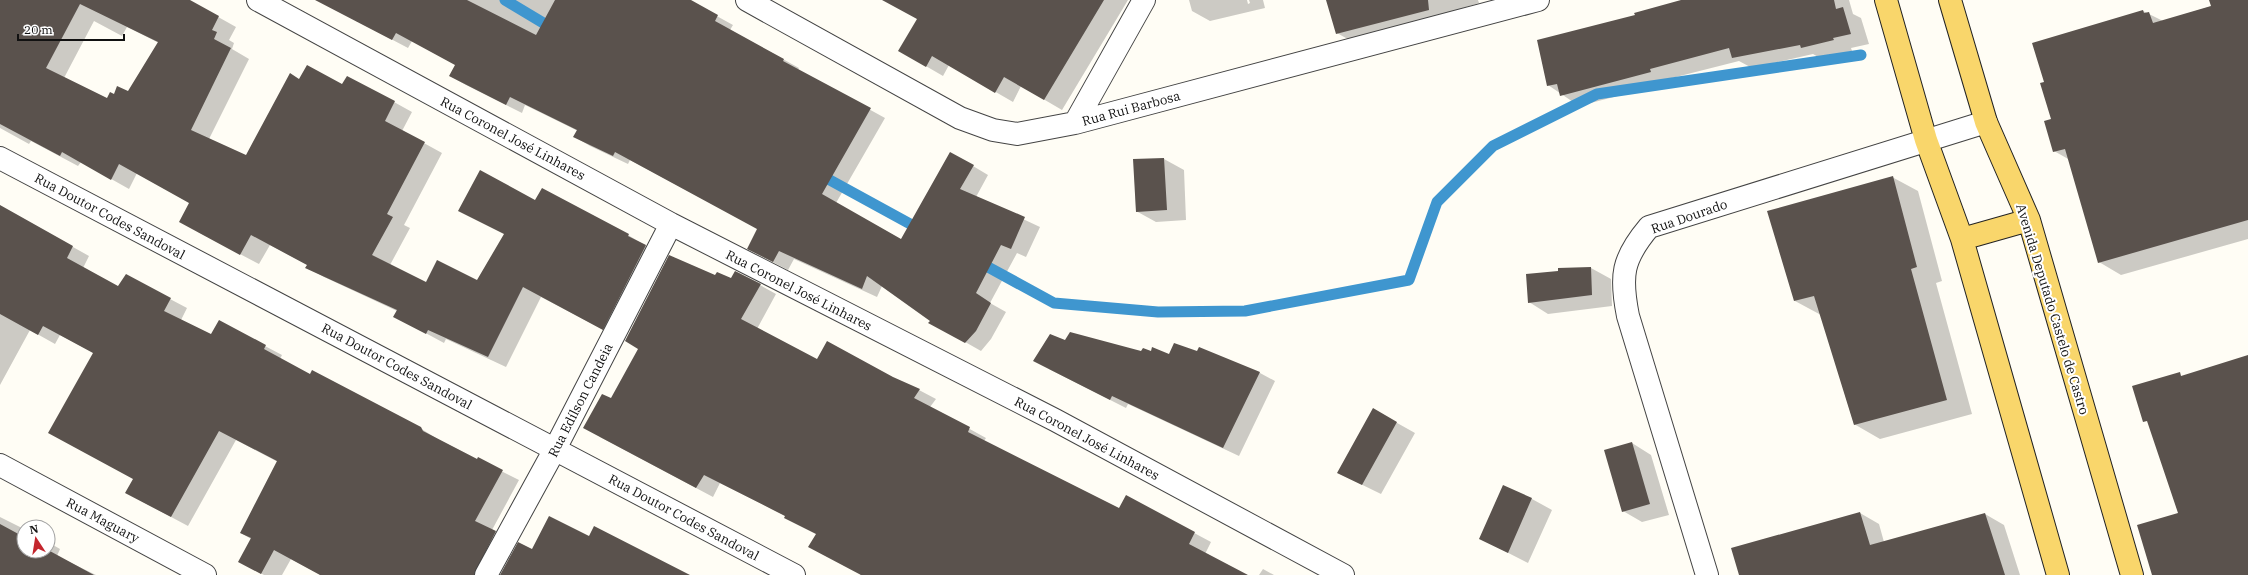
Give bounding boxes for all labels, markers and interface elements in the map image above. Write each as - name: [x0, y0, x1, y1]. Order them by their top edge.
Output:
- scale bar: [18, 16, 124, 42]
- text: 20 m: [24, 22, 53, 37]
- street label: Rua Rui Barbosa: [1080, 87, 1182, 130]
- street label: Rua Coronel José Linhares: [437, 93, 588, 184]
- street label: Rua Doutor Codes Sandoval: [32, 169, 188, 263]
- street label: Rua Dourado: [1649, 195, 1730, 237]
- street label: Avenida Deputado Castelo de Castro: [2012, 202, 2093, 417]
- street label: Rua Coronel José Linhares: [723, 246, 875, 335]
- street label: Rua Doutor Codes Sandoval: [319, 319, 475, 413]
- street label: Rua Edílson Candeia: [544, 340, 617, 460]
- street label: Rua Coronel José Linhares: [1011, 393, 1162, 484]
- street label: Rua Doutor Codes Sandoval: [606, 470, 762, 564]
- street label: Rua Maguary: [63, 494, 142, 547]
- north arrow: [16, 519, 56, 559]
- text: N: [28, 521, 40, 537]

